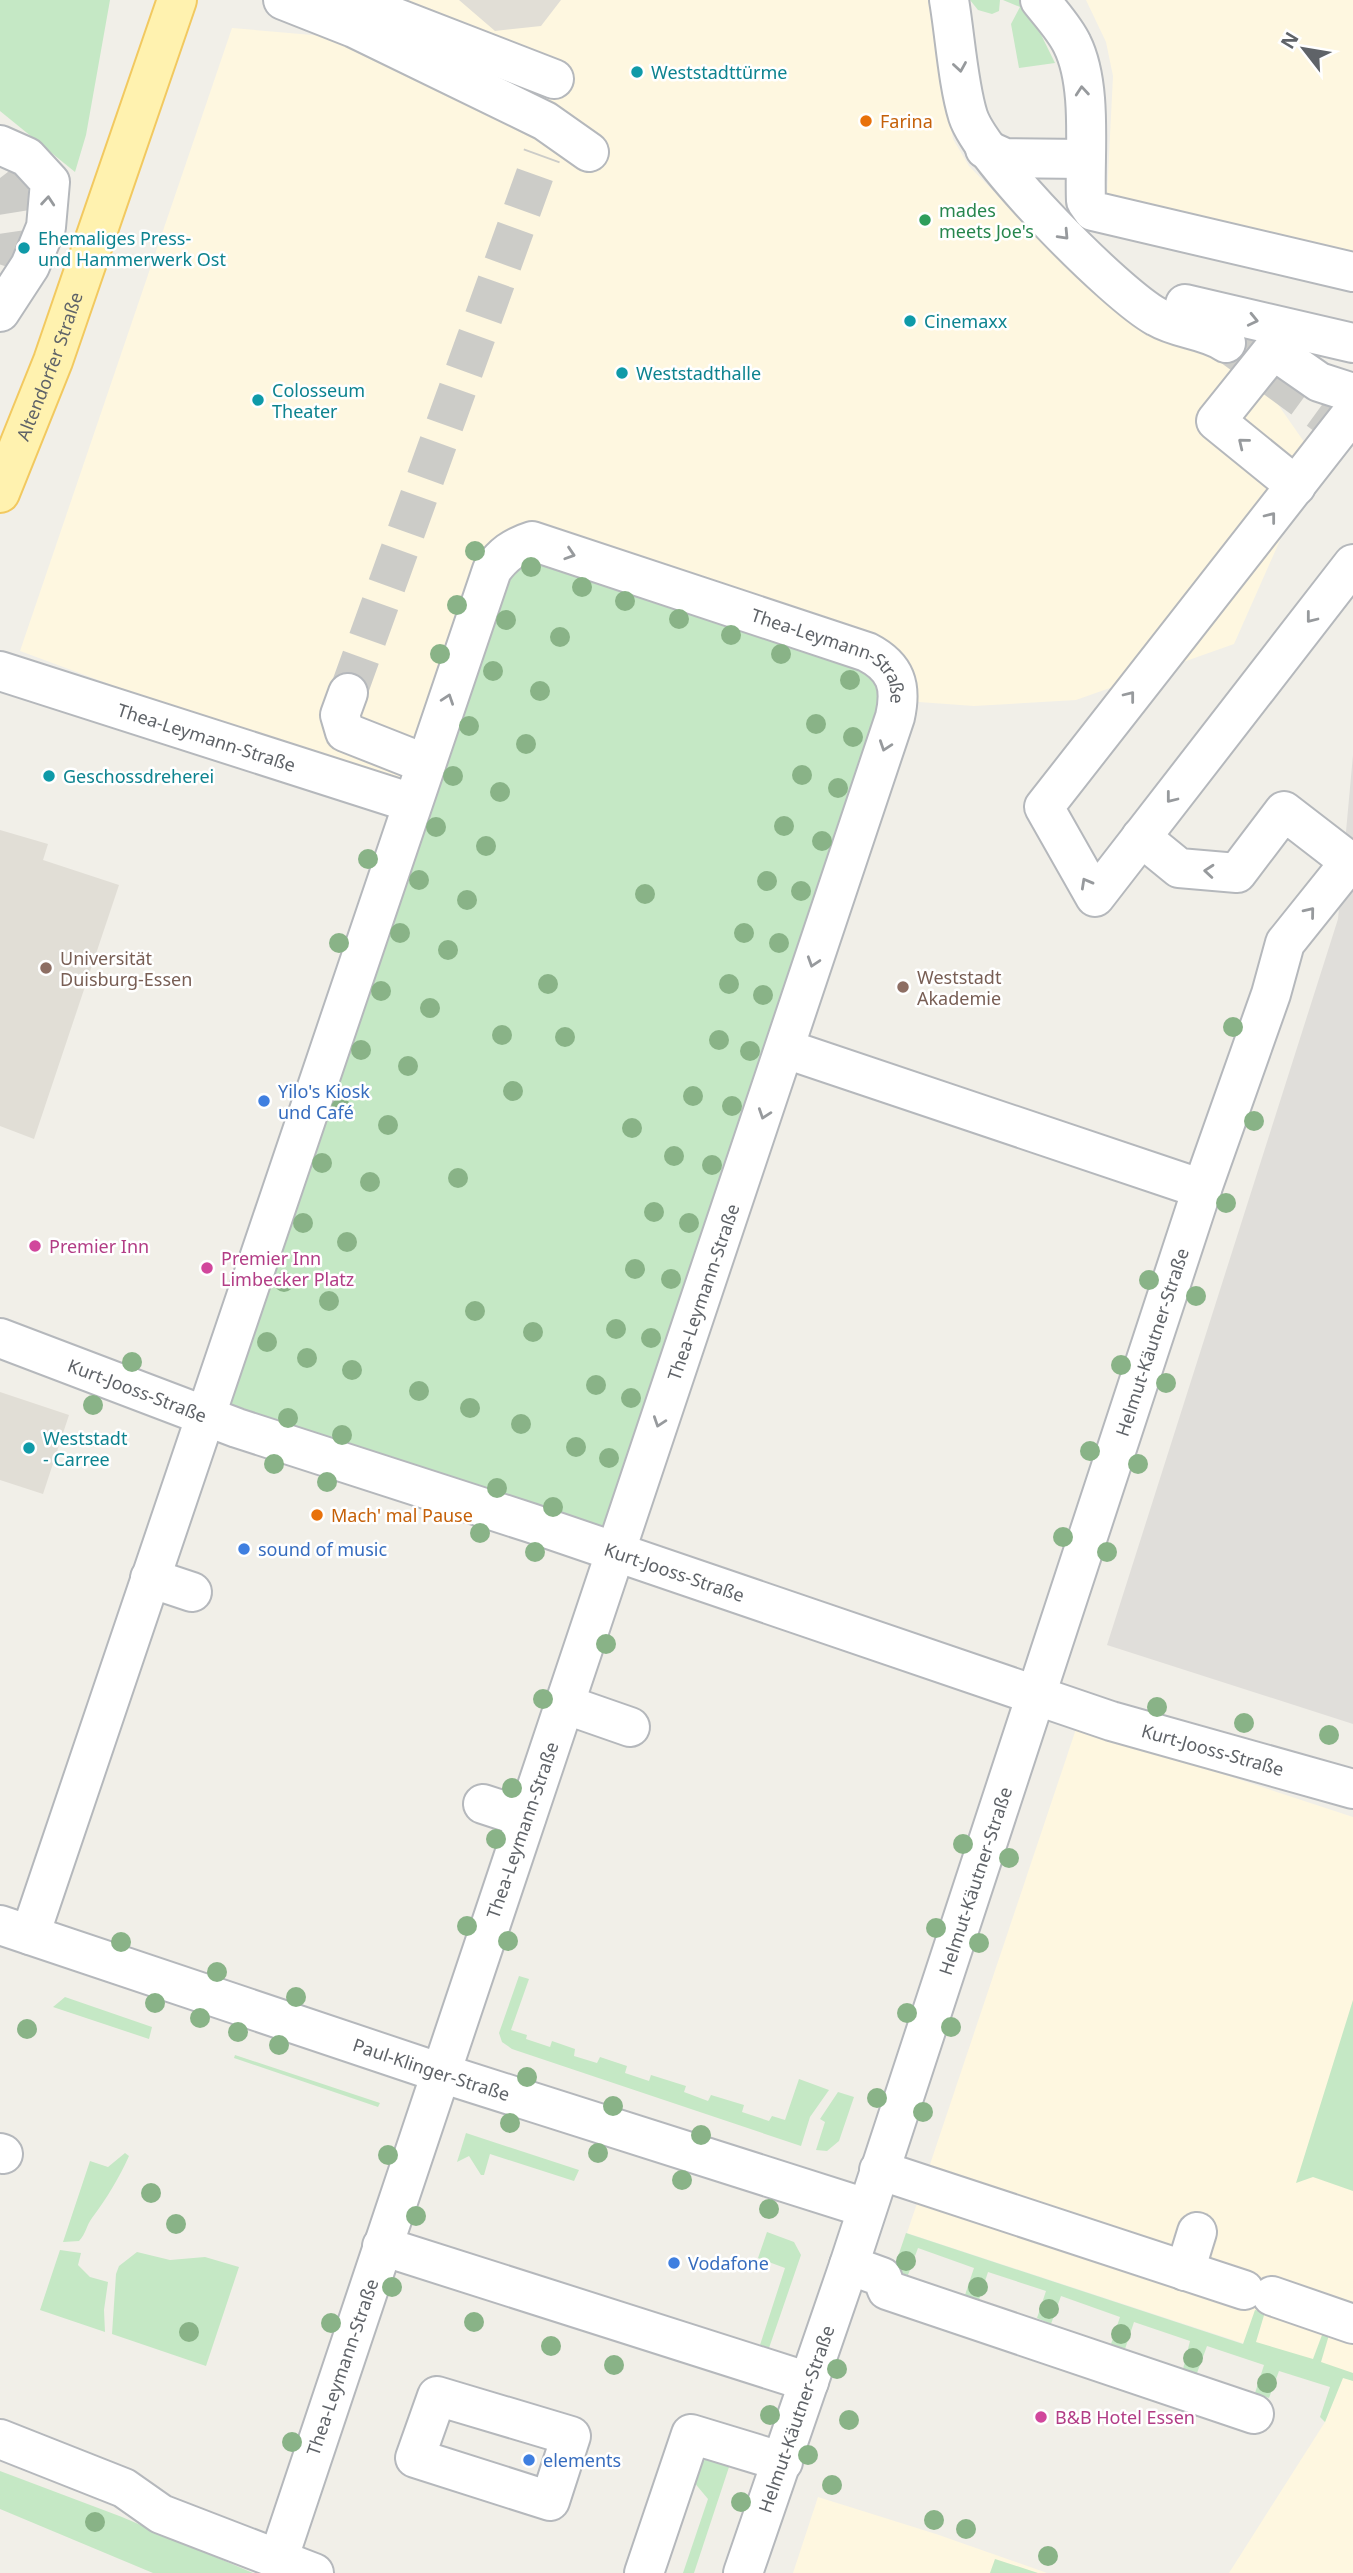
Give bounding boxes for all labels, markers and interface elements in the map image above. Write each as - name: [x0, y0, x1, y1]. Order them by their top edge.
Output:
- north arrow: [1269, 14, 1339, 84]
- text: N: [1274, 27, 1305, 54]
- place label: Weststadttürme: [651, 60, 787, 84]
- one-way arrow: [952, 61, 967, 73]
- marker: Weststadttürme: [629, 64, 645, 80]
- one-way arrow: [1075, 85, 1090, 96]
- place label: Farina: [880, 109, 933, 133]
- marker: Farina: [858, 113, 874, 129]
- one-way arrow: [40, 195, 55, 206]
- place label: mades meets Joe's: [939, 198, 1034, 243]
- marker: mades meets Joe's: [917, 212, 933, 228]
- place label: Ehemaliges Press- und Hammerwerk Ost: [38, 226, 226, 271]
- one-way arrow: [1056, 227, 1069, 240]
- marker: Ehemaliges Press- und Hammerwerk Ost: [16, 240, 32, 256]
- street label: Altendorfer Straße: [10, 289, 88, 444]
- place label: Cinemaxx: [924, 309, 1008, 333]
- one-way arrow: [1246, 312, 1258, 326]
- marker: Cinemaxx: [902, 313, 918, 329]
- place label: Weststadthalle: [636, 361, 761, 385]
- marker: Weststadthalle: [614, 365, 630, 381]
- place label: Colosseum Theater: [272, 378, 365, 423]
- marker: Colosseum Theater: [250, 392, 266, 408]
- one-way arrow: [1238, 438, 1250, 451]
- one-way arrow: [1262, 513, 1275, 525]
- one-way arrow: [563, 546, 575, 560]
- street label: Thea-Leymann-Straße: [748, 602, 910, 704]
- one-way arrow: [1307, 610, 1320, 623]
- one-way arrow: [1122, 692, 1135, 704]
- one-way arrow: [440, 693, 454, 706]
- street label: Thea-Leymann-Straße: [115, 697, 299, 777]
- one-way arrow: [879, 739, 893, 751]
- place label: Geschossdreherei: [63, 764, 214, 788]
- marker: Geschossdreherei: [41, 768, 57, 784]
- one-way arrow: [1167, 790, 1180, 802]
- one-way arrow: [1203, 864, 1214, 879]
- one-way arrow: [1081, 878, 1094, 890]
- one-way arrow: [1301, 907, 1314, 919]
- place label: Universität Duisburg-Essen: [60, 946, 192, 991]
- one-way arrow: [807, 956, 822, 968]
- marker: Universität Duisburg-Essen: [38, 960, 54, 976]
- place label: Weststadt Akademie: [917, 965, 1002, 1010]
- marker: Weststadt Akademie: [895, 979, 911, 995]
- place label: Yilo's Kiosk und Café: [278, 1079, 370, 1124]
- marker: Yilo's Kiosk und Café: [256, 1093, 272, 1109]
- one-way arrow: [758, 1107, 772, 1120]
- street label: Thea-Leymann-Straße: [661, 1200, 745, 1384]
- place label: Premier Inn: [49, 1234, 149, 1258]
- marker: Premier Inn: [27, 1238, 43, 1254]
- street label: Helmut-Käutner-Straße: [1110, 1245, 1194, 1439]
- place label: Premier Inn Limbecker Platz: [221, 1246, 354, 1291]
- marker: Premier Inn Limbecker Platz: [199, 1260, 215, 1276]
- street label: Kurt-Jooss-Straße: [65, 1353, 210, 1427]
- one-way arrow: [653, 1416, 667, 1428]
- place label: Weststadt - Carree: [43, 1426, 128, 1471]
- marker: Weststadt - Carree: [21, 1440, 37, 1456]
- place label: Mach' mal Pause: [331, 1503, 473, 1527]
- marker: Mach' mal Pause: [309, 1507, 325, 1523]
- place label: sound of music: [258, 1537, 387, 1561]
- street label: Kurt-Jooss-Straße: [601, 1537, 748, 1607]
- marker: sound of music: [236, 1541, 252, 1557]
- street label: Kurt-Jooss-Straße: [1139, 1718, 1287, 1781]
- street label: Thea-Leymann-Straße: [480, 1738, 564, 1922]
- street label: Helmut-Käutner-Straße: [933, 1784, 1017, 1978]
- street label: Paul-Klinger-Straße: [350, 2032, 513, 2106]
- place label: Vodafone: [688, 2251, 769, 2275]
- marker: Vodafone: [666, 2255, 682, 2271]
- street label: Thea-Leymann-Straße: [300, 2275, 384, 2459]
- street label: Helmut-Käutner-Straße: [753, 2322, 839, 2516]
- place label: B&B Hotel Essen: [1055, 2405, 1195, 2429]
- marker: B&B Hotel Essen: [1033, 2409, 1049, 2425]
- place label: elements: [543, 2448, 621, 2472]
- marker: elements: [521, 2452, 537, 2468]

